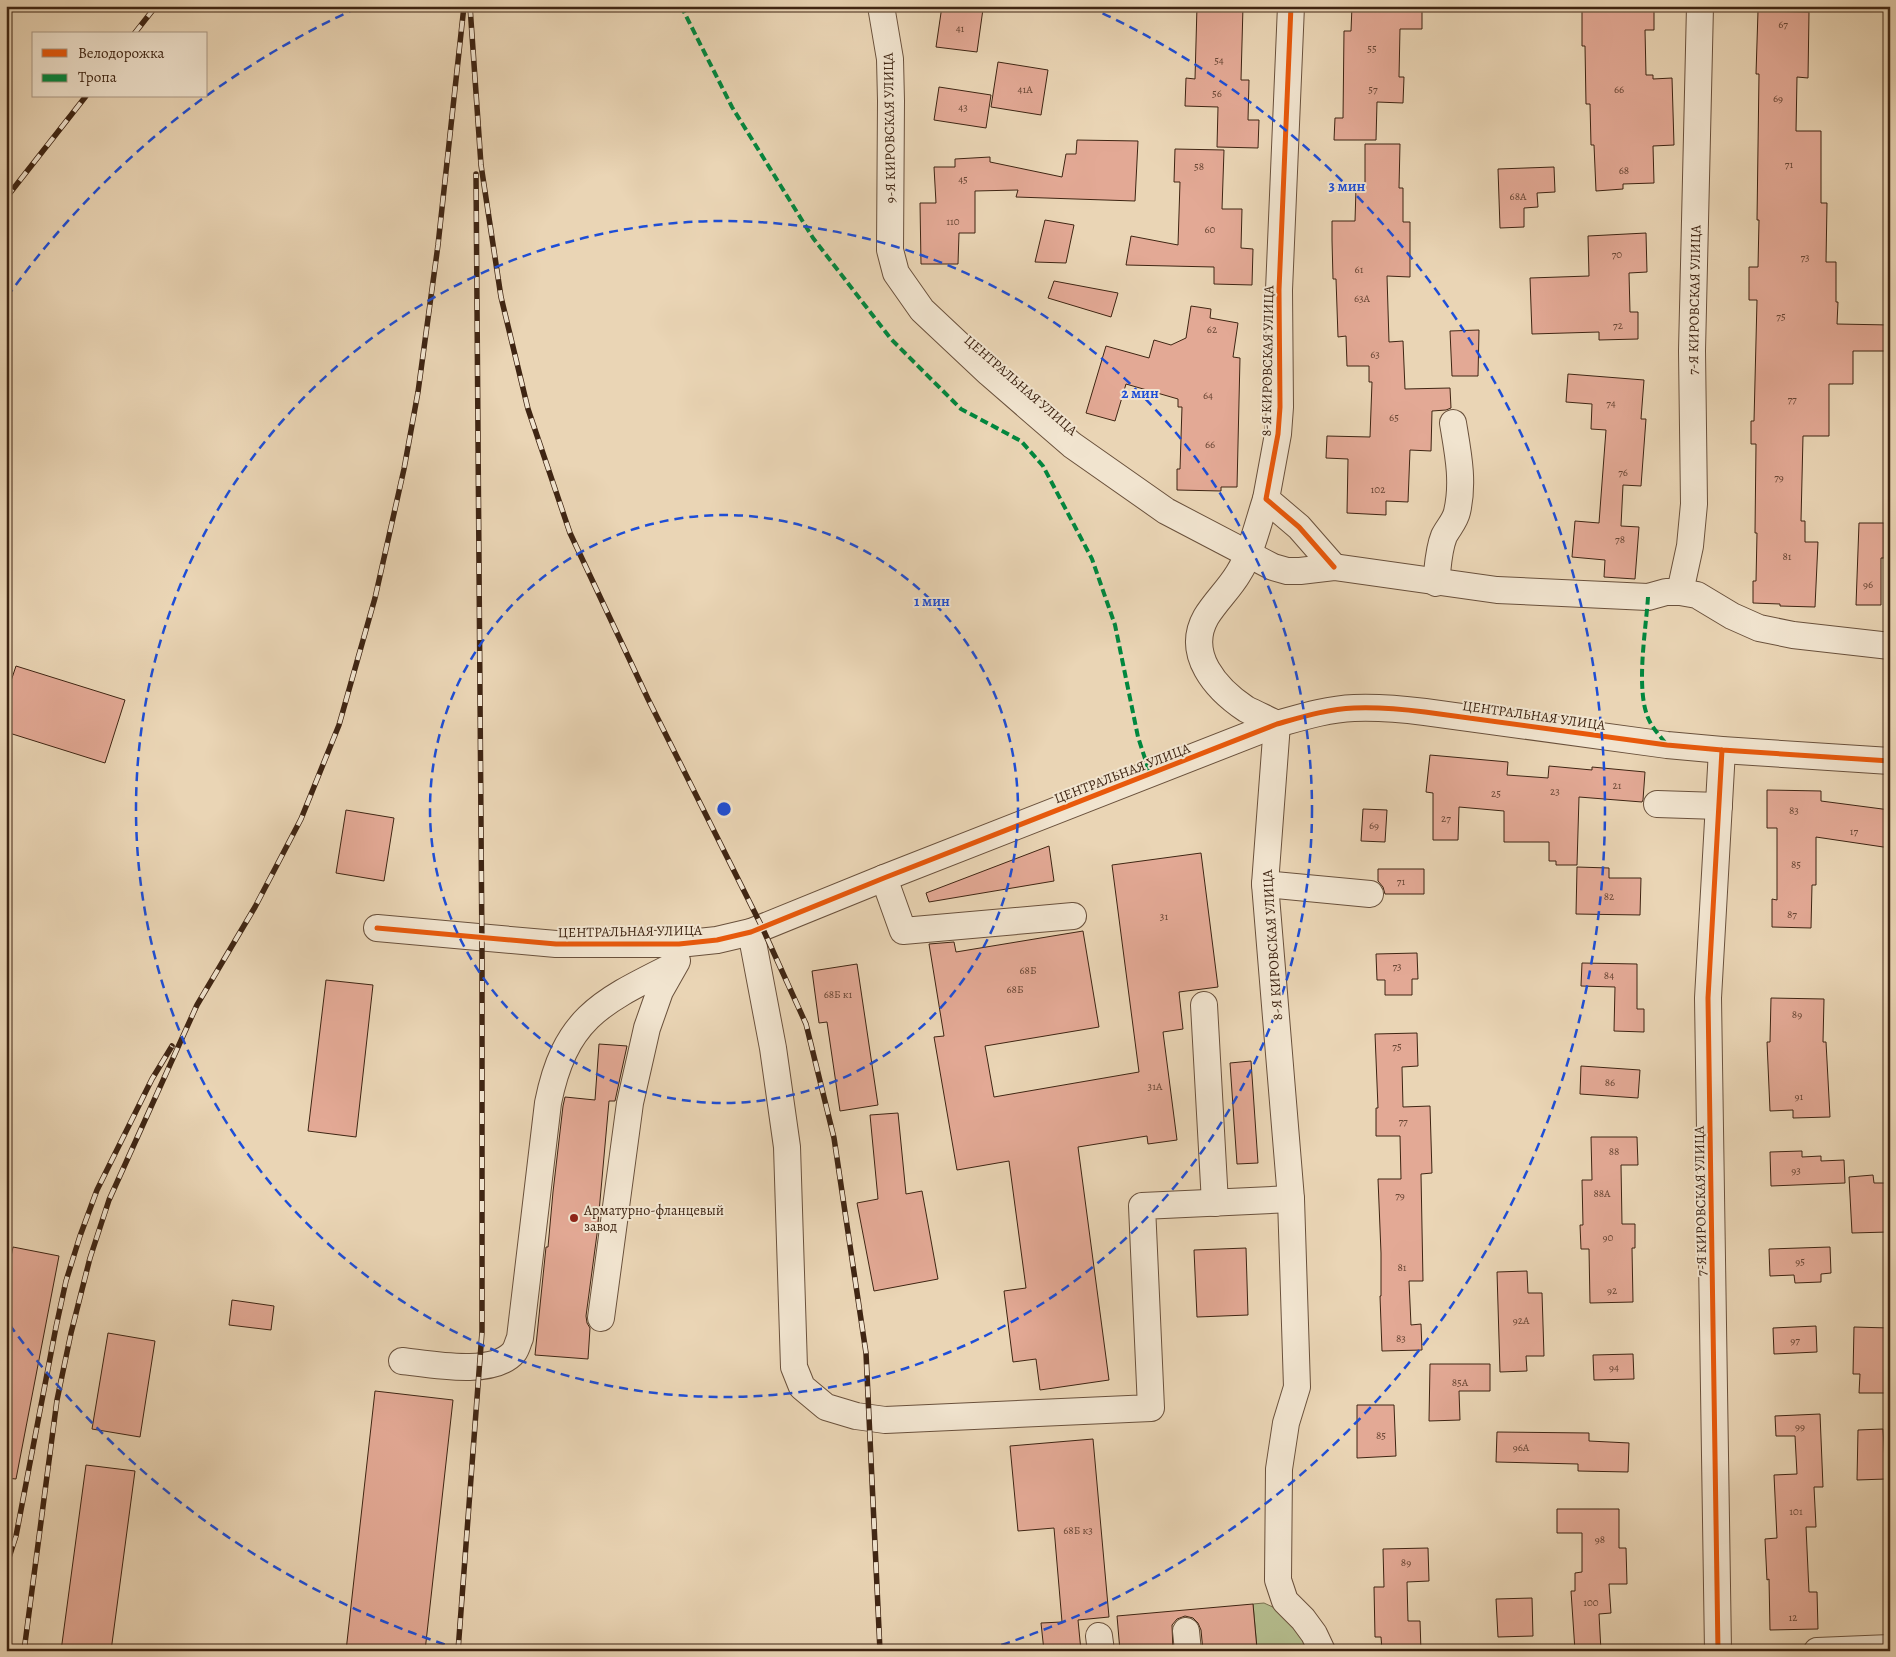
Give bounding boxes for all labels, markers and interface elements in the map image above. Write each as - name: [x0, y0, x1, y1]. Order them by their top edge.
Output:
- house number: 67: [1778, 17, 1788, 32]
- house number: 41: [956, 21, 965, 36]
- legend: [32, 32, 208, 98]
- house number: 55: [1367, 41, 1377, 56]
- text: Велодорожка: [78, 43, 165, 63]
- street label: 9-Я КИРОВСКАЯ УЛИЦА: [879, 52, 900, 203]
- house number: 54: [1214, 53, 1224, 68]
- text: Тропа: [78, 67, 117, 87]
- house number: 41А: [1017, 82, 1033, 97]
- house number: 57: [1368, 82, 1378, 97]
- house number: 66: [1614, 82, 1624, 97]
- house number: 56: [1212, 86, 1222, 101]
- house number: 69: [1773, 91, 1783, 106]
- house number: 43: [958, 100, 968, 115]
- house number: 71: [1785, 157, 1793, 172]
- house number: 58: [1194, 159, 1204, 174]
- house number: 68: [1619, 163, 1629, 178]
- house number: 45: [958, 172, 968, 187]
- text: 3 мин: [1329, 176, 1366, 196]
- house number: 68А: [1510, 189, 1527, 204]
- house number: 110: [946, 214, 960, 229]
- house number: 60: [1205, 222, 1216, 237]
- street label: 7-Я КИРОВСКАЯ УЛИЦА: [1684, 224, 1705, 375]
- house number: 70: [1612, 247, 1622, 262]
- house number: 73: [1800, 250, 1810, 265]
- house number: 61: [1355, 262, 1364, 277]
- street label: 8-Я КИРОВСКАЯ УЛИЦА: [1257, 285, 1278, 437]
- house number: 63А: [1354, 291, 1371, 306]
- house number: 75: [1776, 309, 1786, 324]
- house number: 72: [1613, 318, 1623, 333]
- house number: 62: [1207, 322, 1217, 337]
- street label: ЦЕНТРАЛЬНАЯ УЛИЦА: [960, 331, 1082, 440]
- house number: 63: [1370, 347, 1380, 362]
- text: 2 мин: [1121, 383, 1159, 403]
- house number: 64: [1203, 388, 1213, 403]
- house number: 77: [1787, 392, 1797, 407]
- house number: 74: [1606, 396, 1616, 411]
- house number: 65: [1389, 410, 1399, 425]
- house number: 66: [1205, 437, 1215, 452]
- house number: 76: [1618, 465, 1628, 480]
- house number: 79: [1774, 470, 1784, 485]
- house number: 102: [1371, 482, 1385, 497]
- house number: 78: [1615, 532, 1625, 547]
- house number: 81: [1782, 549, 1792, 564]
- house number: 96: [1863, 577, 1873, 592]
- text: 1 мин: [914, 591, 950, 611]
- street label: ЦЕНТРАЛЬНАЯ УЛИЦА: [1461, 696, 1607, 735]
- street label: ЦЕНТРАЛЬНАЯ УЛИЦА: [1052, 738, 1194, 808]
- house number: 21: [1613, 778, 1622, 793]
- house number: 23: [1550, 784, 1560, 799]
- house number: 25: [1491, 786, 1501, 801]
- centre of rings: [715, 800, 733, 818]
- house number: 83: [1789, 803, 1799, 818]
- house number: 27: [1441, 811, 1451, 826]
- house number: 69: [1369, 818, 1379, 833]
- house number: 17: [1850, 824, 1859, 839]
- house number: 85: [1791, 857, 1801, 872]
- street label: 8-Я КИРОВСКАЯ УЛИЦА: [1258, 868, 1287, 1021]
- house number: 71: [1397, 874, 1405, 889]
- house number: 82: [1604, 889, 1614, 904]
- house number: 87: [1787, 907, 1797, 922]
- house number: 31: [1160, 909, 1168, 924]
- street label: ЦЕНТРАЛЬНАЯ УЛИЦА: [558, 921, 703, 942]
- house number: 73: [1392, 959, 1402, 974]
- house number: 68Б: [1020, 963, 1036, 978]
- house number: 84: [1604, 968, 1614, 983]
- house number: 68Б: [1007, 982, 1023, 997]
- house number: 68Б к1: [824, 987, 853, 1002]
- house number: 89: [1792, 1007, 1802, 1022]
- house number: 75: [1392, 1039, 1402, 1054]
- house number: 86: [1605, 1075, 1615, 1090]
- house number: 31А: [1148, 1079, 1163, 1094]
- house number: 91: [1795, 1089, 1804, 1104]
- house number: 77: [1398, 1114, 1408, 1129]
- street label: 7-Я КИРОВСКАЯ УЛИЦА: [1690, 1125, 1711, 1276]
- house number: 88: [1609, 1144, 1619, 1159]
- house number: 93: [1791, 1163, 1801, 1178]
- house number: 88А: [1593, 1186, 1611, 1201]
- house number: 79: [1395, 1188, 1405, 1203]
- place label: Арматурно-фланцевый завод: [583, 1201, 724, 1236]
- marker: Арматурно-фланцевый завод: [568, 1212, 580, 1224]
- house number: 90: [1603, 1230, 1614, 1245]
- house number: 95: [1795, 1254, 1805, 1269]
- house number: 81: [1397, 1260, 1407, 1275]
- house number: 92: [1607, 1283, 1617, 1298]
- house number: 92А: [1513, 1313, 1530, 1328]
- house number: 83: [1396, 1331, 1406, 1346]
- house number: 97: [1790, 1333, 1800, 1348]
- house number: 94: [1609, 1360, 1619, 1375]
- house number: 85А: [1452, 1375, 1469, 1390]
- house number: 99: [1795, 1419, 1805, 1434]
- house number: 85: [1376, 1428, 1386, 1443]
- house number: 96А: [1513, 1440, 1530, 1455]
- house number: 101: [1789, 1504, 1803, 1519]
- house number: 68Б к3: [1063, 1523, 1093, 1538]
- house number: 98: [1595, 1532, 1605, 1547]
- house number: 89: [1401, 1555, 1411, 1570]
- house number: 100: [1583, 1595, 1599, 1610]
- house number: 12: [1789, 1610, 1798, 1625]

